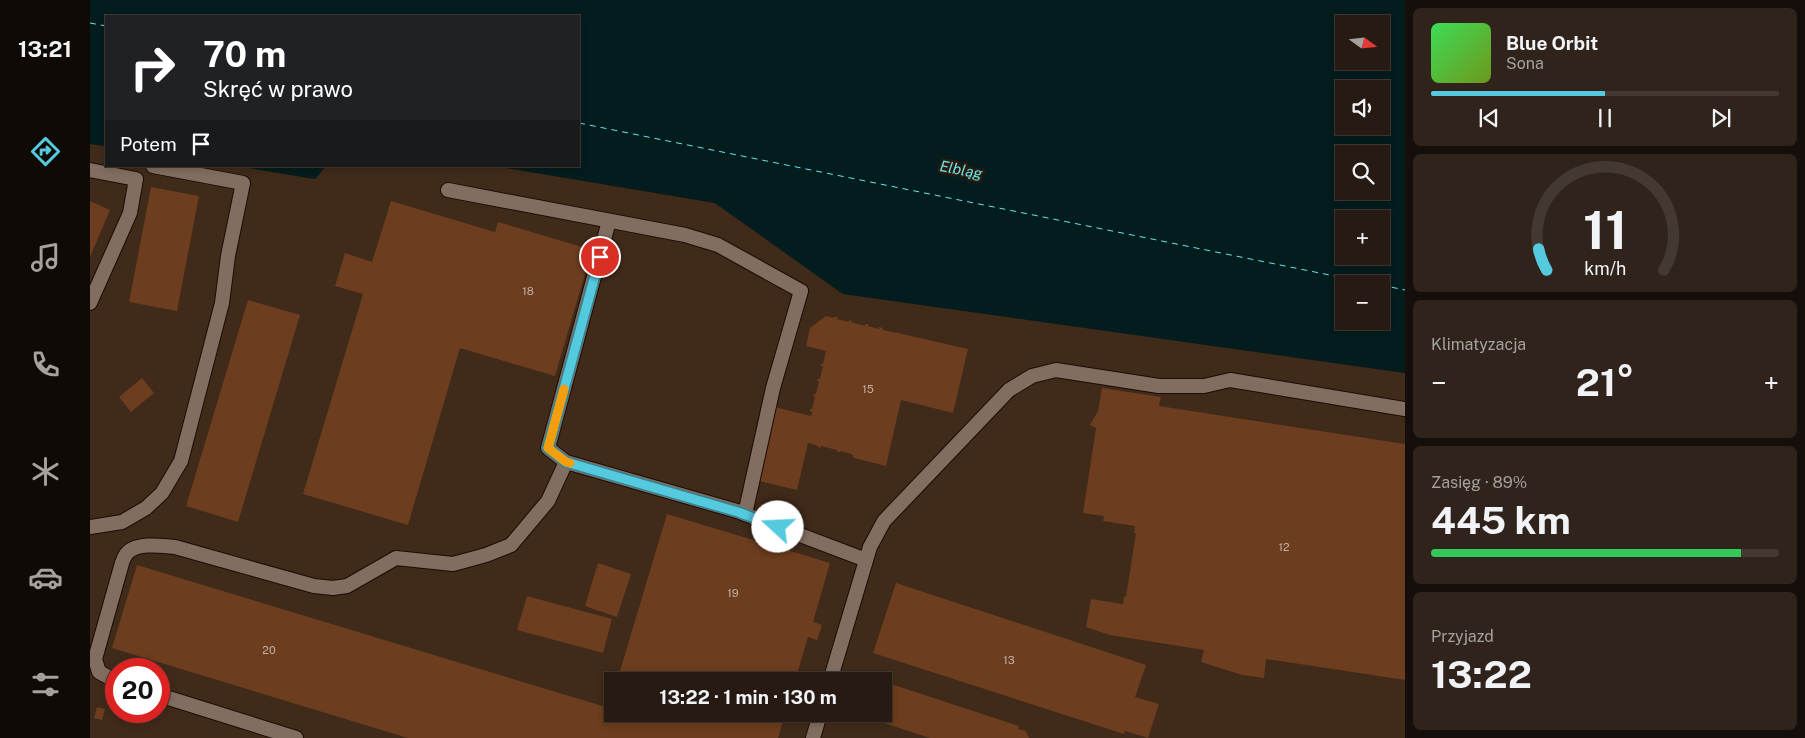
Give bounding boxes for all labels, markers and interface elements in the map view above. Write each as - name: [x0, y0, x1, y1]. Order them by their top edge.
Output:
- north arrow: [1335, 15, 1390, 70]
- map controls: [1335, 15, 1390, 330]
- text: Blue Orbit: [1506, 32, 1598, 54]
- text: 70 m: [203, 34, 286, 75]
- icon: right: [120, 35, 185, 100]
- text: 13:21: [18, 36, 72, 62]
- text: Sona: [1506, 54, 1544, 73]
- text: Skręć w prawo: [203, 76, 353, 102]
- button: sound: [1335, 80, 1390, 135]
- icon: previous: [1475, 104, 1503, 132]
- icon: pause: [1591, 104, 1619, 132]
- icon: next: [1707, 104, 1735, 132]
- icon: arrive: [187, 130, 215, 158]
- text: Potem: [120, 133, 177, 155]
- icon: directions: [28, 134, 63, 169]
- button: search: [1335, 145, 1390, 200]
- water label: Elbląg: [938, 157, 984, 182]
- text: 11: [1583, 200, 1627, 261]
- button: +: [1335, 210, 1390, 265]
- pin: [579, 236, 621, 278]
- icon: music: [28, 240, 63, 275]
- icon: arrive: [586, 243, 614, 271]
- text: km/h: [1584, 258, 1626, 279]
- button: −: [1335, 275, 1390, 330]
- house number: 18: [522, 285, 534, 297]
- text: Klimatyzacja: [1431, 335, 1526, 354]
- icon: phone: [28, 347, 63, 382]
- text: 21°: [1576, 360, 1634, 405]
- text: −: [1431, 366, 1447, 399]
- text: +: [1763, 366, 1779, 399]
- house number: 15: [862, 383, 874, 395]
- icon: climate: [28, 454, 63, 489]
- text: Zasięg · 89%: [1431, 473, 1527, 492]
- text: 445 km: [1431, 498, 1571, 543]
- position arrow: [751, 500, 803, 552]
- house number: 12: [1278, 541, 1290, 553]
- icon: car: [28, 560, 63, 595]
- house number: 19: [727, 587, 739, 599]
- text: Przyjazd: [1431, 627, 1494, 646]
- house number: 20: [262, 644, 276, 656]
- text: 13:22: [1431, 652, 1532, 697]
- house number: 13: [1003, 654, 1015, 666]
- speed limit sign: 20: [105, 658, 170, 723]
- icon: filters: [28, 667, 63, 702]
- text: 13:22 · 1 min · 130 m: [659, 686, 837, 708]

